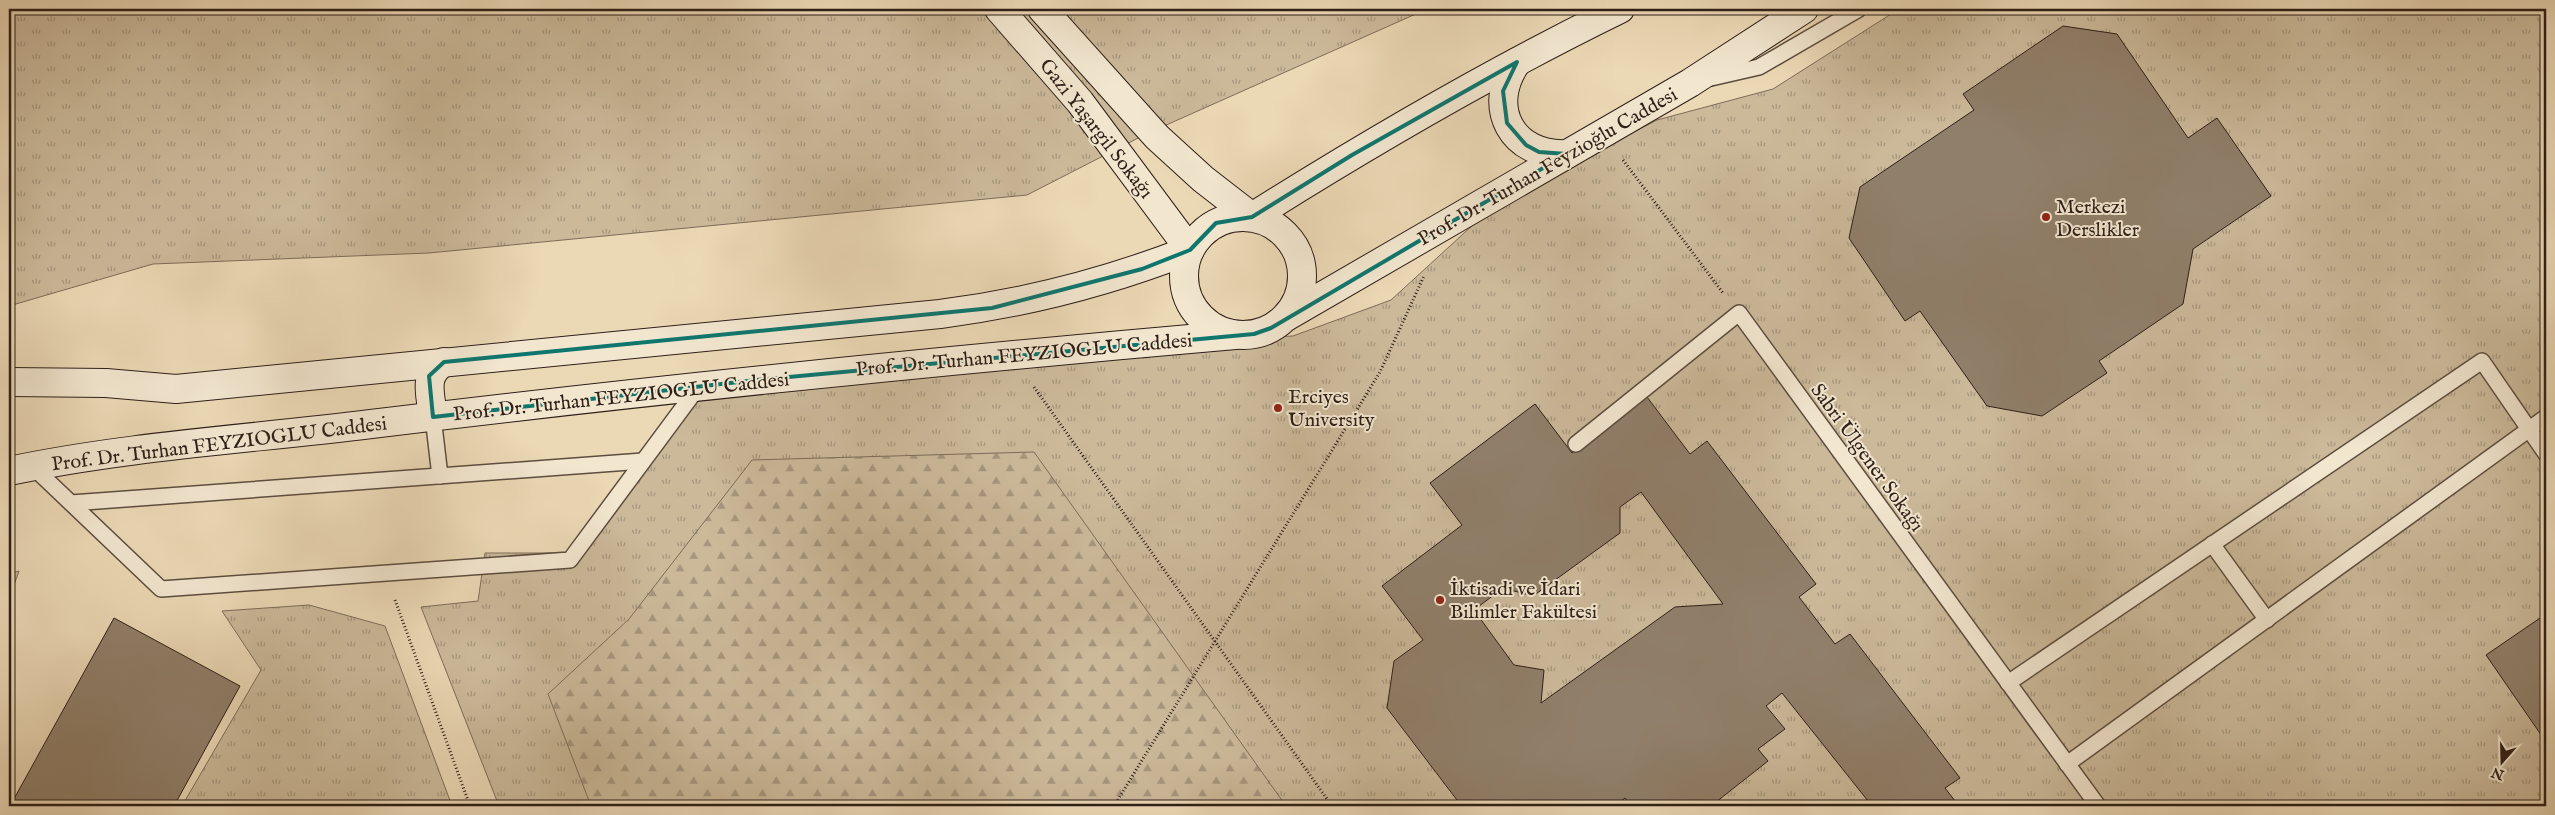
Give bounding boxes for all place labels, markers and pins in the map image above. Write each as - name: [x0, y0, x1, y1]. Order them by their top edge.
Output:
- place label: Merkezi Derslikler: [2056, 195, 2140, 243]
- marker: Merkezi Derslikler: [2040, 211, 2052, 223]
- place label: Erciyes University: [1288, 385, 1375, 433]
- marker: Erciyes University: [1272, 402, 1284, 414]
- place label: İktisadi ve İdari Bilimler Fakültesi: [1450, 577, 1597, 625]
- marker: İktisadi ve İdari Bilimler Fakültesi: [1434, 594, 1446, 606]

